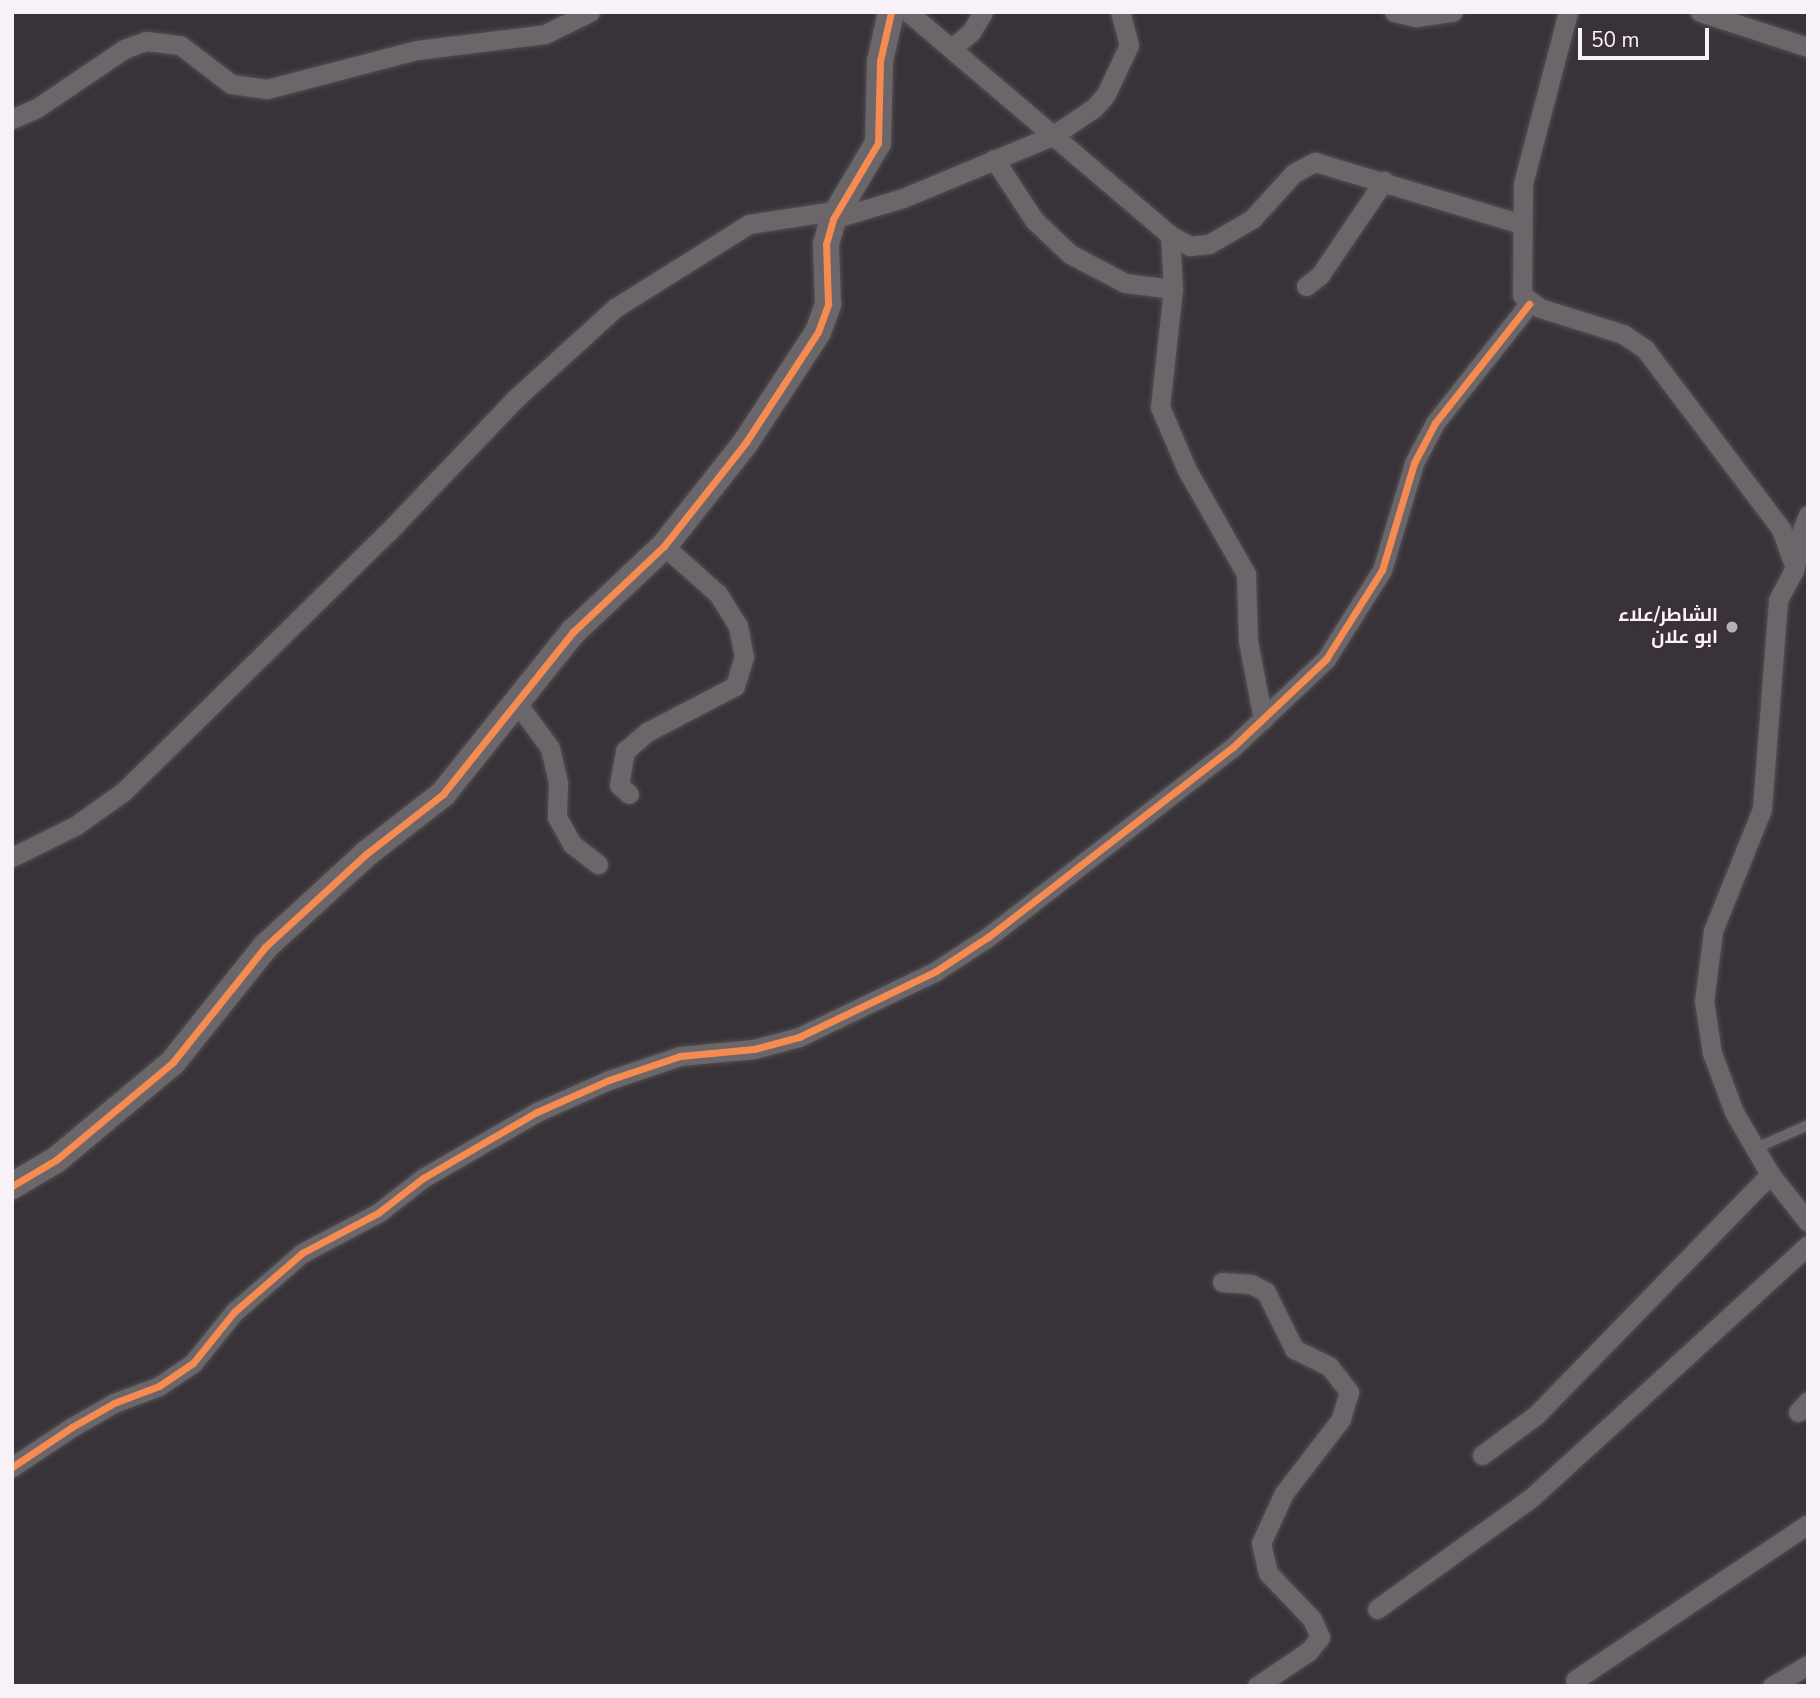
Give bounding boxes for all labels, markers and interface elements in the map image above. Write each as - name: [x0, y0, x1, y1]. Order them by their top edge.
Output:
- scale bar: [1582, 14, 1713, 58]
- text: 50 m: [1591, 26, 1640, 54]
- place label: الشاطر/علاء ابو علان: [1618, 605, 1718, 649]
- marker: الشاطر/علاء ابو علان: [1724, 619, 1740, 635]

